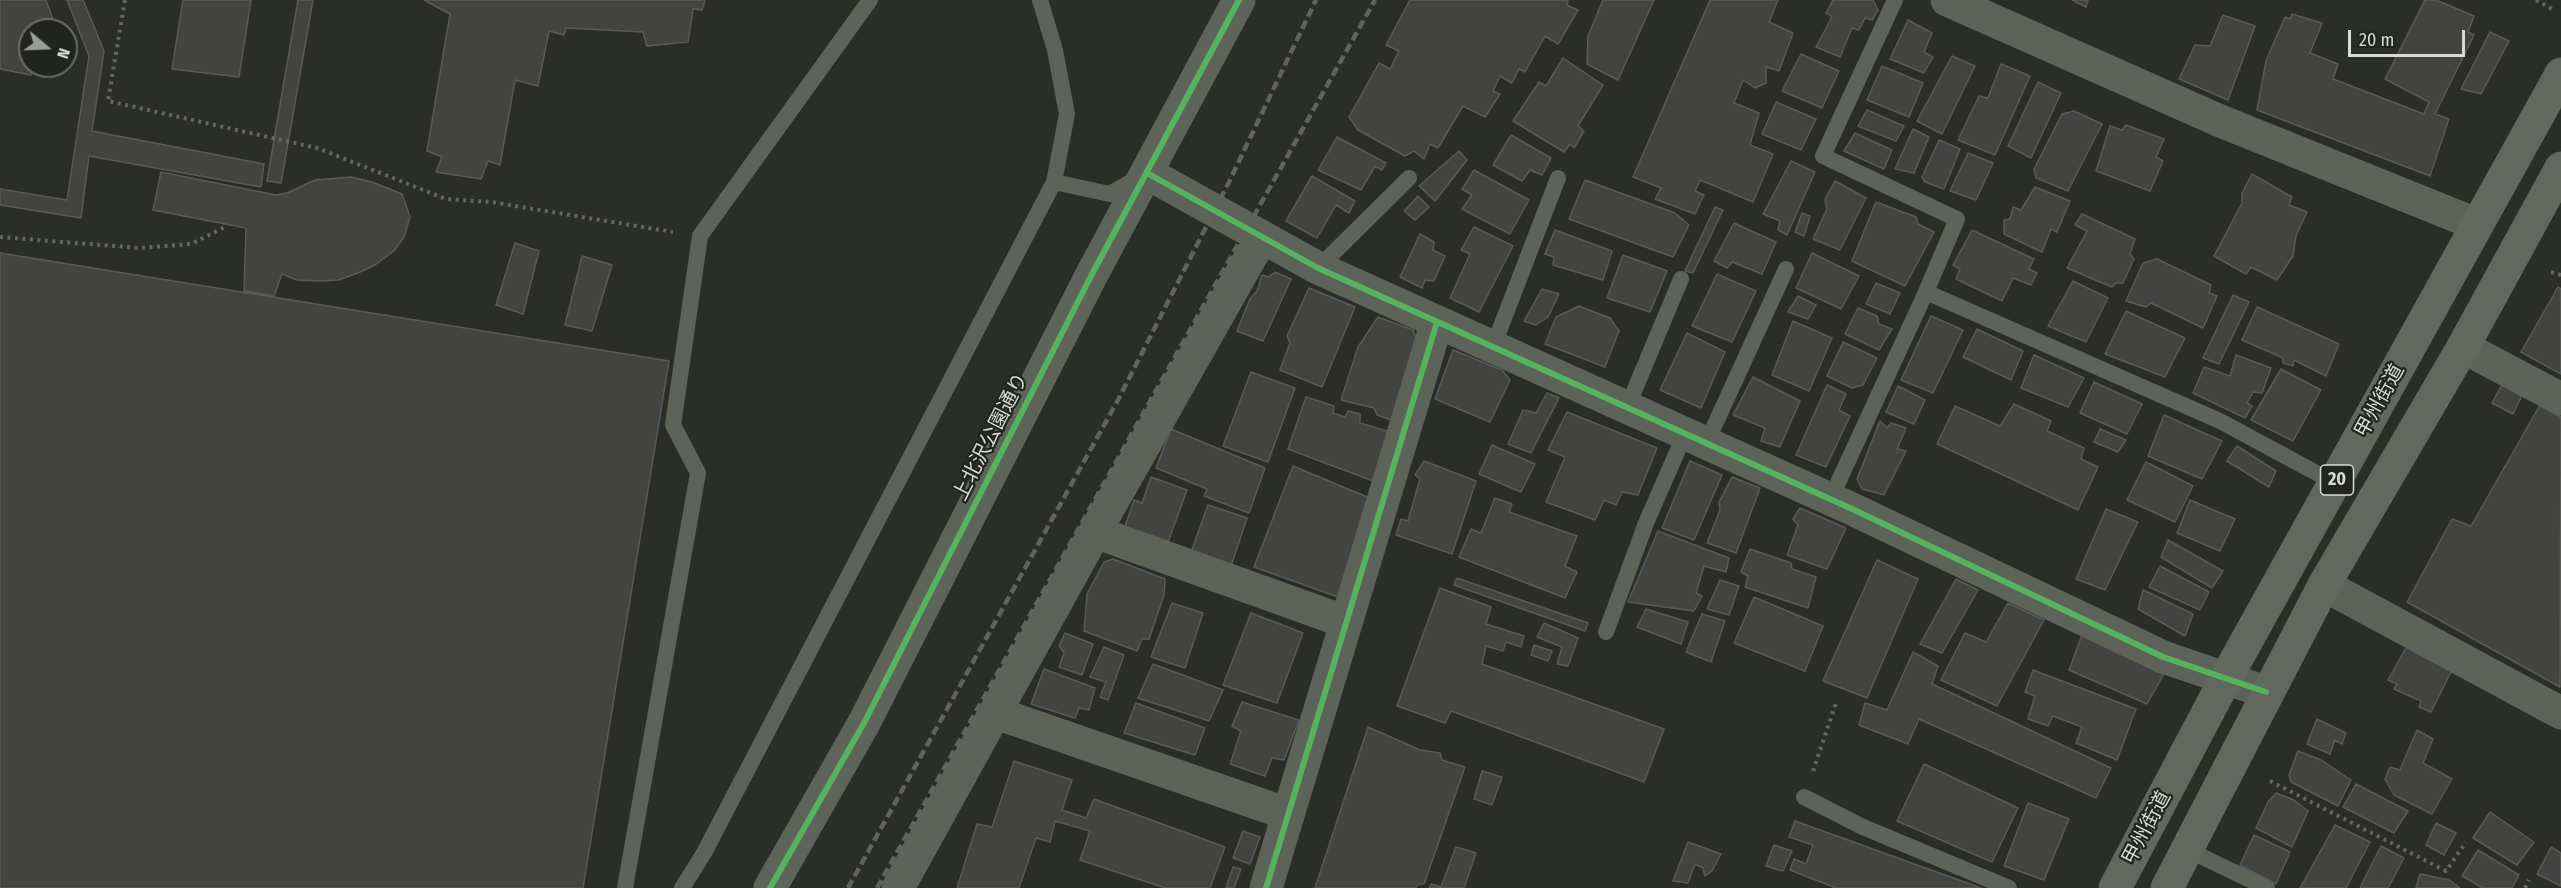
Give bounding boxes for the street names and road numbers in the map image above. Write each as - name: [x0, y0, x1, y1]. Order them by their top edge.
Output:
- street label: 甲州街道: [2350, 360, 2410, 442]
- street label: 上北沢公園通り: [949, 369, 1033, 505]
- road number: 20: [2320, 465, 2354, 495]
- street label: 甲州街道: [2118, 787, 2176, 869]

